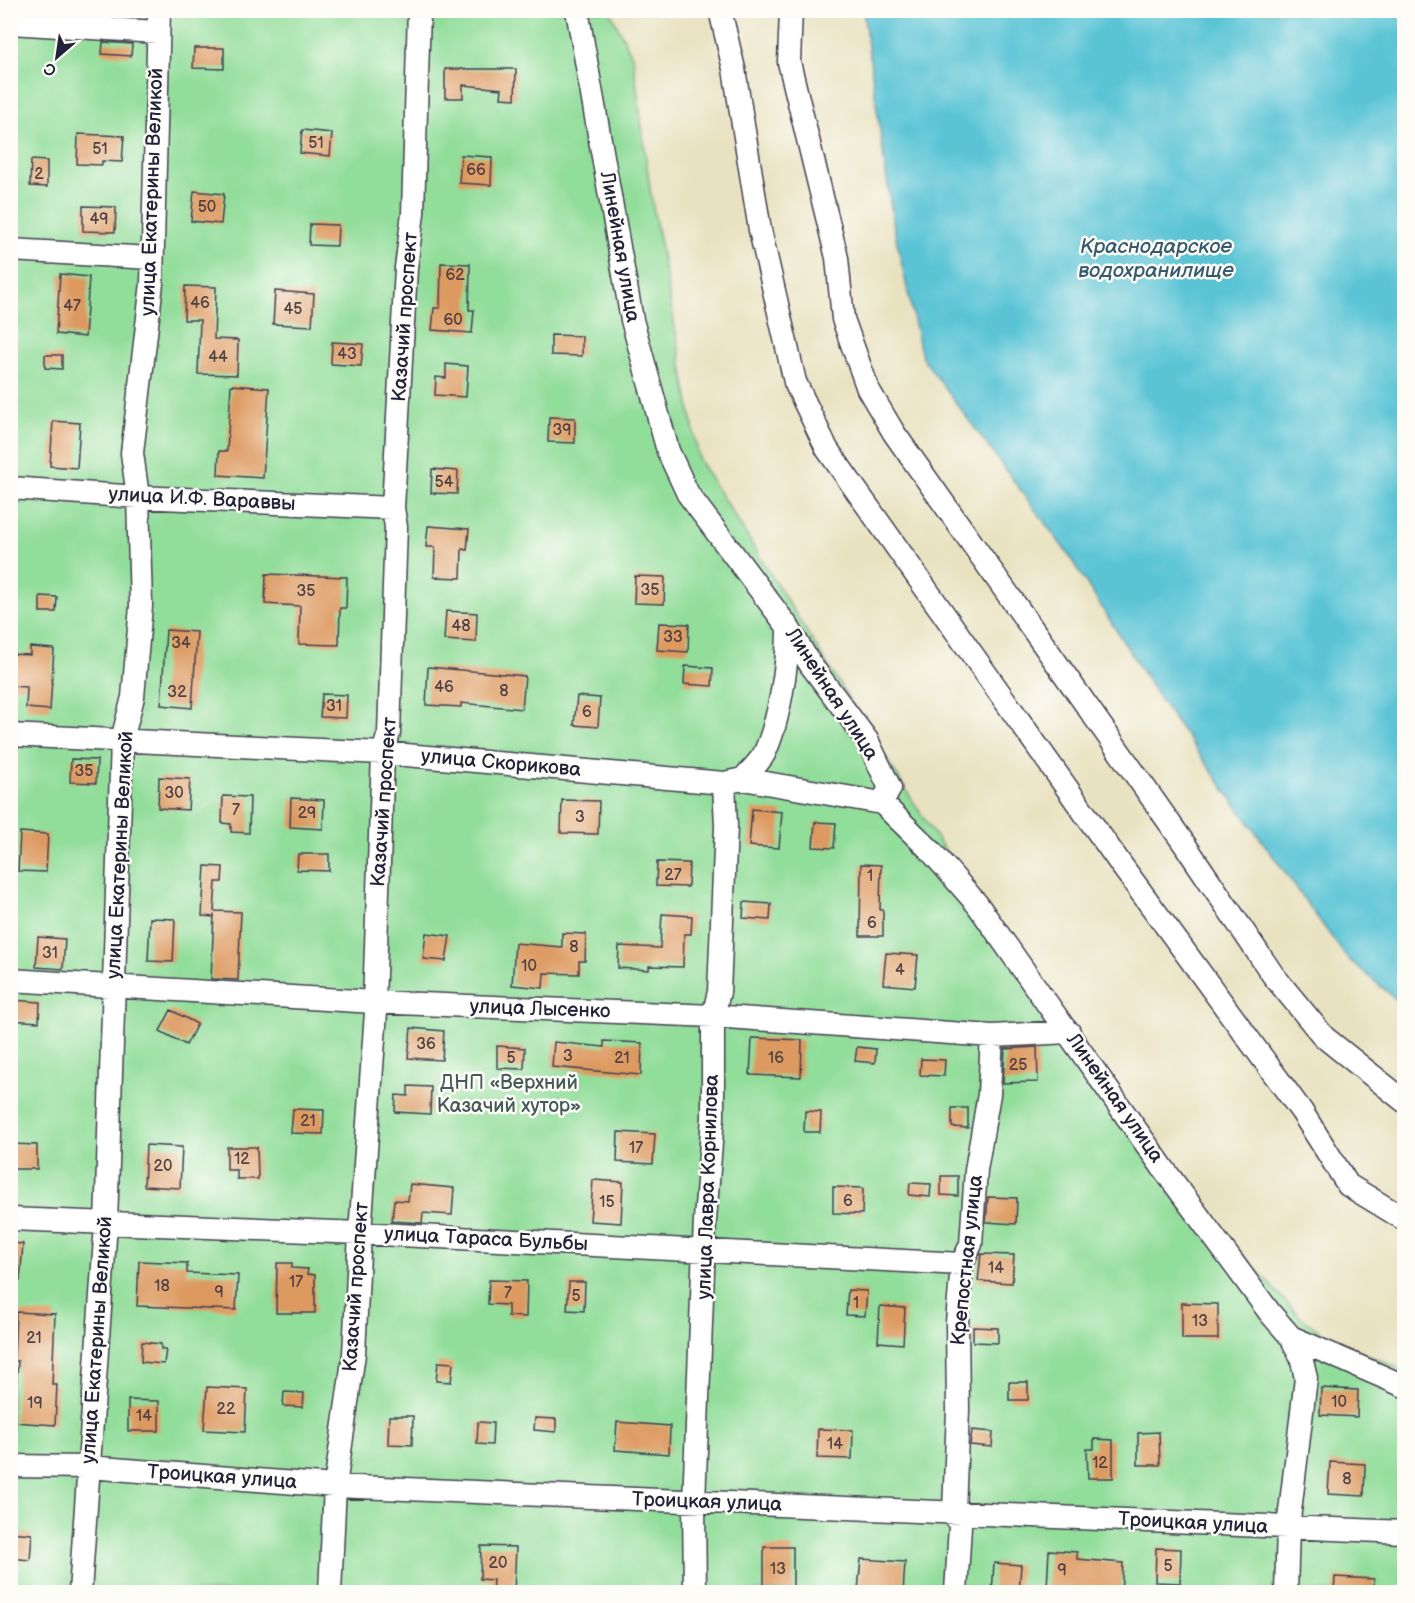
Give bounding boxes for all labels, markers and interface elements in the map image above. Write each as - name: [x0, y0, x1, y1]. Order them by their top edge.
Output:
- north arrow: [27, 27, 87, 87]
- text: С: [41, 58, 60, 80]
- street label: улица Екатерины Великой: [136, 67, 168, 317]
- house number: 51: [308, 134, 324, 153]
- house number: 51: [92, 140, 108, 159]
- house number: 66: [466, 161, 486, 180]
- house number: 2: [34, 165, 44, 184]
- street label: Линейная улица: [595, 169, 645, 324]
- house number: 50: [198, 198, 216, 217]
- house number: 49: [89, 210, 109, 229]
- street label: Казачий проспект: [387, 231, 423, 403]
- water label: Краснодарское водохранилище: [1078, 234, 1234, 283]
- house number: 62: [445, 266, 465, 285]
- house number: 46: [190, 294, 210, 313]
- house number: 47: [63, 297, 81, 316]
- house number: 45: [284, 300, 302, 319]
- house number: 60: [443, 311, 463, 330]
- house number: 43: [337, 345, 357, 364]
- house number: 44: [208, 348, 228, 367]
- house number: 39: [552, 421, 572, 440]
- house number: 54: [435, 473, 454, 492]
- street label: улица И.Ф. Вараввы: [108, 482, 296, 516]
- house number: 35: [640, 581, 660, 600]
- house number: 35: [296, 582, 316, 601]
- house number: 48: [451, 617, 471, 636]
- street label: Линейная улица: [780, 623, 884, 765]
- house number: 33: [663, 628, 683, 647]
- house number: 34: [171, 634, 191, 653]
- house number: 46: [434, 678, 454, 697]
- house number: 8: [499, 682, 509, 701]
- house number: 32: [167, 683, 187, 702]
- house number: 31: [326, 697, 342, 716]
- house number: 6: [582, 703, 592, 722]
- street label: Казачий проспект: [366, 716, 402, 888]
- street label: улица Екатерины Великой: [102, 730, 138, 980]
- street label: улица Скорикова: [420, 744, 582, 782]
- house number: 35: [74, 762, 94, 781]
- house number: 30: [164, 784, 184, 803]
- house number: 7: [232, 801, 240, 820]
- house number: 29: [298, 804, 316, 823]
- house number: 3: [575, 808, 585, 827]
- house number: 27: [664, 866, 682, 885]
- house number: 1: [867, 867, 873, 886]
- house number: 6: [867, 914, 877, 933]
- house number: 8: [569, 938, 579, 957]
- house number: 31: [42, 944, 58, 963]
- house number: 10: [521, 957, 537, 976]
- house number: 4: [895, 961, 905, 980]
- street label: улица Лысенко: [469, 995, 611, 1023]
- street label: Линейная улица: [1061, 1028, 1169, 1168]
- house number: 36: [416, 1035, 436, 1054]
- house number: 3: [563, 1047, 573, 1066]
- house number: 5: [506, 1049, 516, 1068]
- house number: 21: [614, 1049, 630, 1068]
- house number: 16: [768, 1049, 784, 1068]
- house number: 25: [1009, 1056, 1027, 1075]
- park label: ДНП «Верхний Казачий хутор»: [437, 1071, 581, 1118]
- street label: улица Лавра Корнилова: [692, 1074, 724, 1300]
- house number: 21: [300, 1112, 316, 1131]
- house number: 17: [629, 1139, 643, 1158]
- house number: 12: [234, 1150, 250, 1169]
- house number: 20: [154, 1157, 172, 1176]
- street label: Крепостная улица: [946, 1173, 988, 1347]
- house number: 6: [843, 1192, 853, 1211]
- house number: 15: [599, 1193, 615, 1212]
- street label: Казачий проспект: [338, 1201, 374, 1373]
- street label: улица Екатерины Великой: [76, 1215, 118, 1465]
- street label: улица Тараса Бульбы: [384, 1222, 588, 1256]
- house number: 14: [988, 1259, 1004, 1278]
- house number: 17: [289, 1273, 303, 1292]
- house number: 18: [154, 1277, 170, 1296]
- house number: 9: [214, 1283, 224, 1302]
- house number: 7: [504, 1284, 512, 1303]
- house number: 5: [571, 1287, 581, 1306]
- house number: 1: [853, 1294, 859, 1313]
- house number: 13: [1192, 1312, 1208, 1331]
- house number: 21: [26, 1329, 42, 1348]
- house number: 10: [1331, 1393, 1347, 1412]
- house number: 19: [27, 1394, 43, 1413]
- house number: 22: [217, 1400, 236, 1419]
- house number: 14: [136, 1407, 152, 1426]
- house number: 14: [827, 1435, 843, 1454]
- house number: 12: [1092, 1454, 1108, 1473]
- street label: Троицкая улица: [146, 1460, 298, 1494]
- house number: 8: [1342, 1470, 1352, 1489]
- street label: Троицкая улица: [632, 1487, 783, 1517]
- street label: Троицкая улица: [1117, 1507, 1269, 1539]
- house number: 20: [489, 1554, 507, 1573]
- house number: 5: [1163, 1557, 1173, 1576]
- house number: 13: [770, 1560, 786, 1579]
- house number: 9: [1057, 1561, 1067, 1580]

